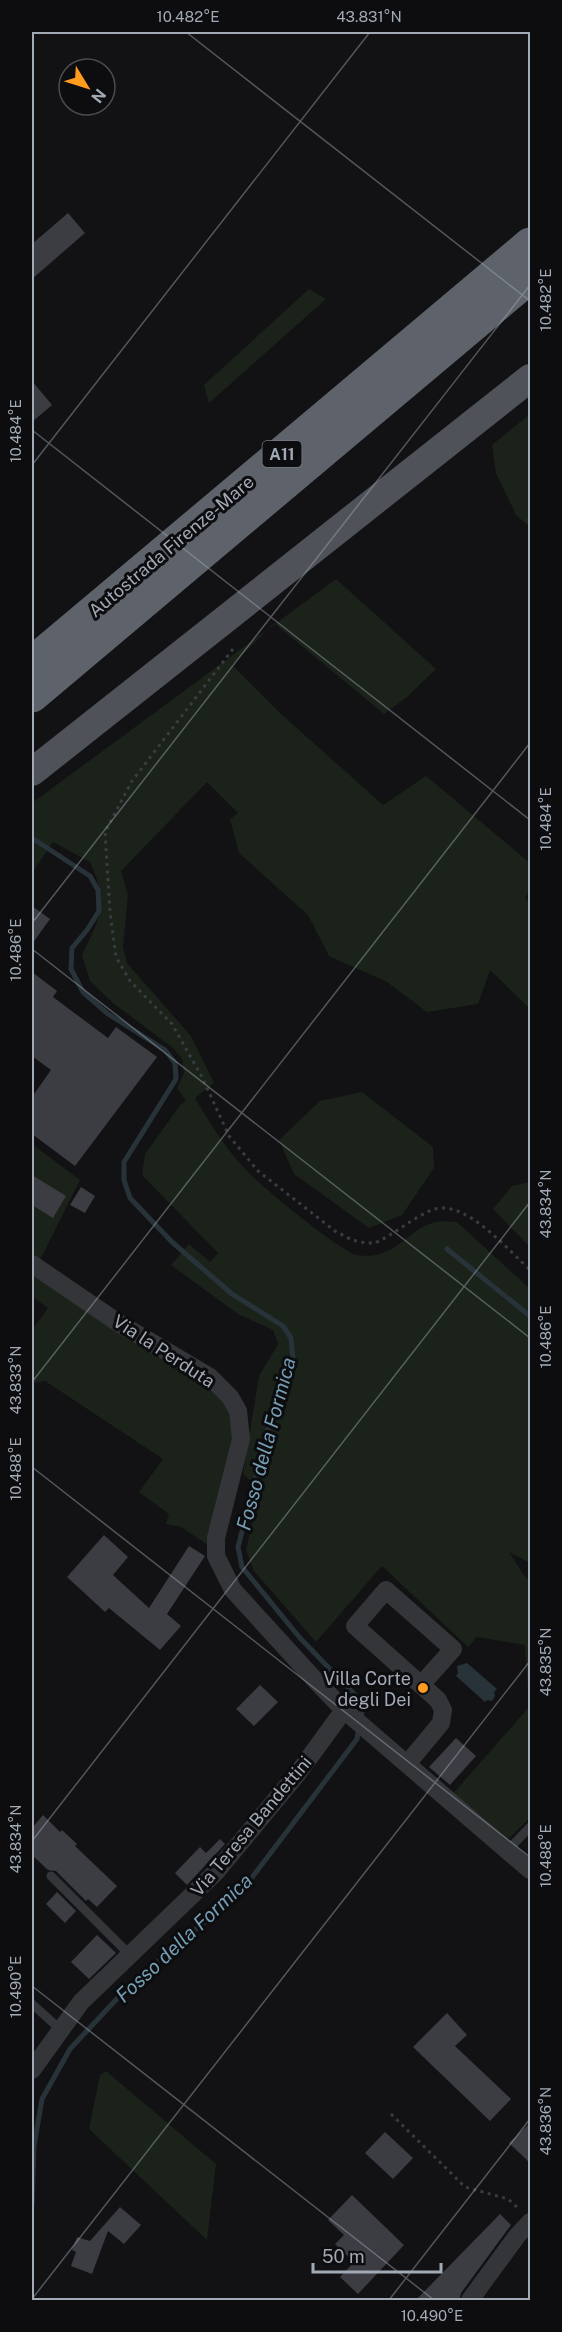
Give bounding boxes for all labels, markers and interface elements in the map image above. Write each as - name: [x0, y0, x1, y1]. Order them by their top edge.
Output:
- text: 10.482°E: [157, 8, 219, 25]
- text: 43.831°N: [336, 8, 402, 25]
- north arrow: [57, 57, 117, 117]
- text: N: [87, 85, 110, 107]
- text: 10.482°E: [537, 269, 554, 331]
- text: 10.484°E: [7, 399, 24, 463]
- road number: A11: [262, 441, 302, 467]
- street label: Autostrada Firenze-Mare: [84, 471, 258, 621]
- text: 10.484°E: [537, 787, 554, 851]
- text: 10.486°E: [7, 918, 24, 982]
- text: 43.834°N: [537, 1170, 554, 1238]
- text: 10.486°E: [537, 1305, 554, 1369]
- street label: Via la Perduta: [109, 1310, 219, 1392]
- text: 43.833°N: [7, 1346, 24, 1414]
- water label: Fosso della Formica: [231, 1355, 301, 1533]
- text: 10.488°E: [7, 1437, 24, 1501]
- text: 43.835°N: [537, 1627, 554, 1697]
- place label: Villa Corte degli Dei: [323, 1668, 411, 1710]
- marker: Villa Corte degli Dei: [416, 1681, 430, 1695]
- street label: Via Teresa Bandettini: [186, 1752, 316, 1900]
- text: 43.834°N: [7, 1805, 24, 1873]
- text: 10.488°E: [537, 1824, 554, 1888]
- water label: Fosso della Formica: [111, 1868, 257, 2008]
- text: 10.490°E: [7, 1956, 24, 2018]
- text: 43.836°N: [537, 2087, 554, 2155]
- scale bar: [313, 2236, 440, 2274]
- text: 50 m: [322, 2246, 365, 2267]
- text: 10.490°E: [401, 2307, 463, 2324]

